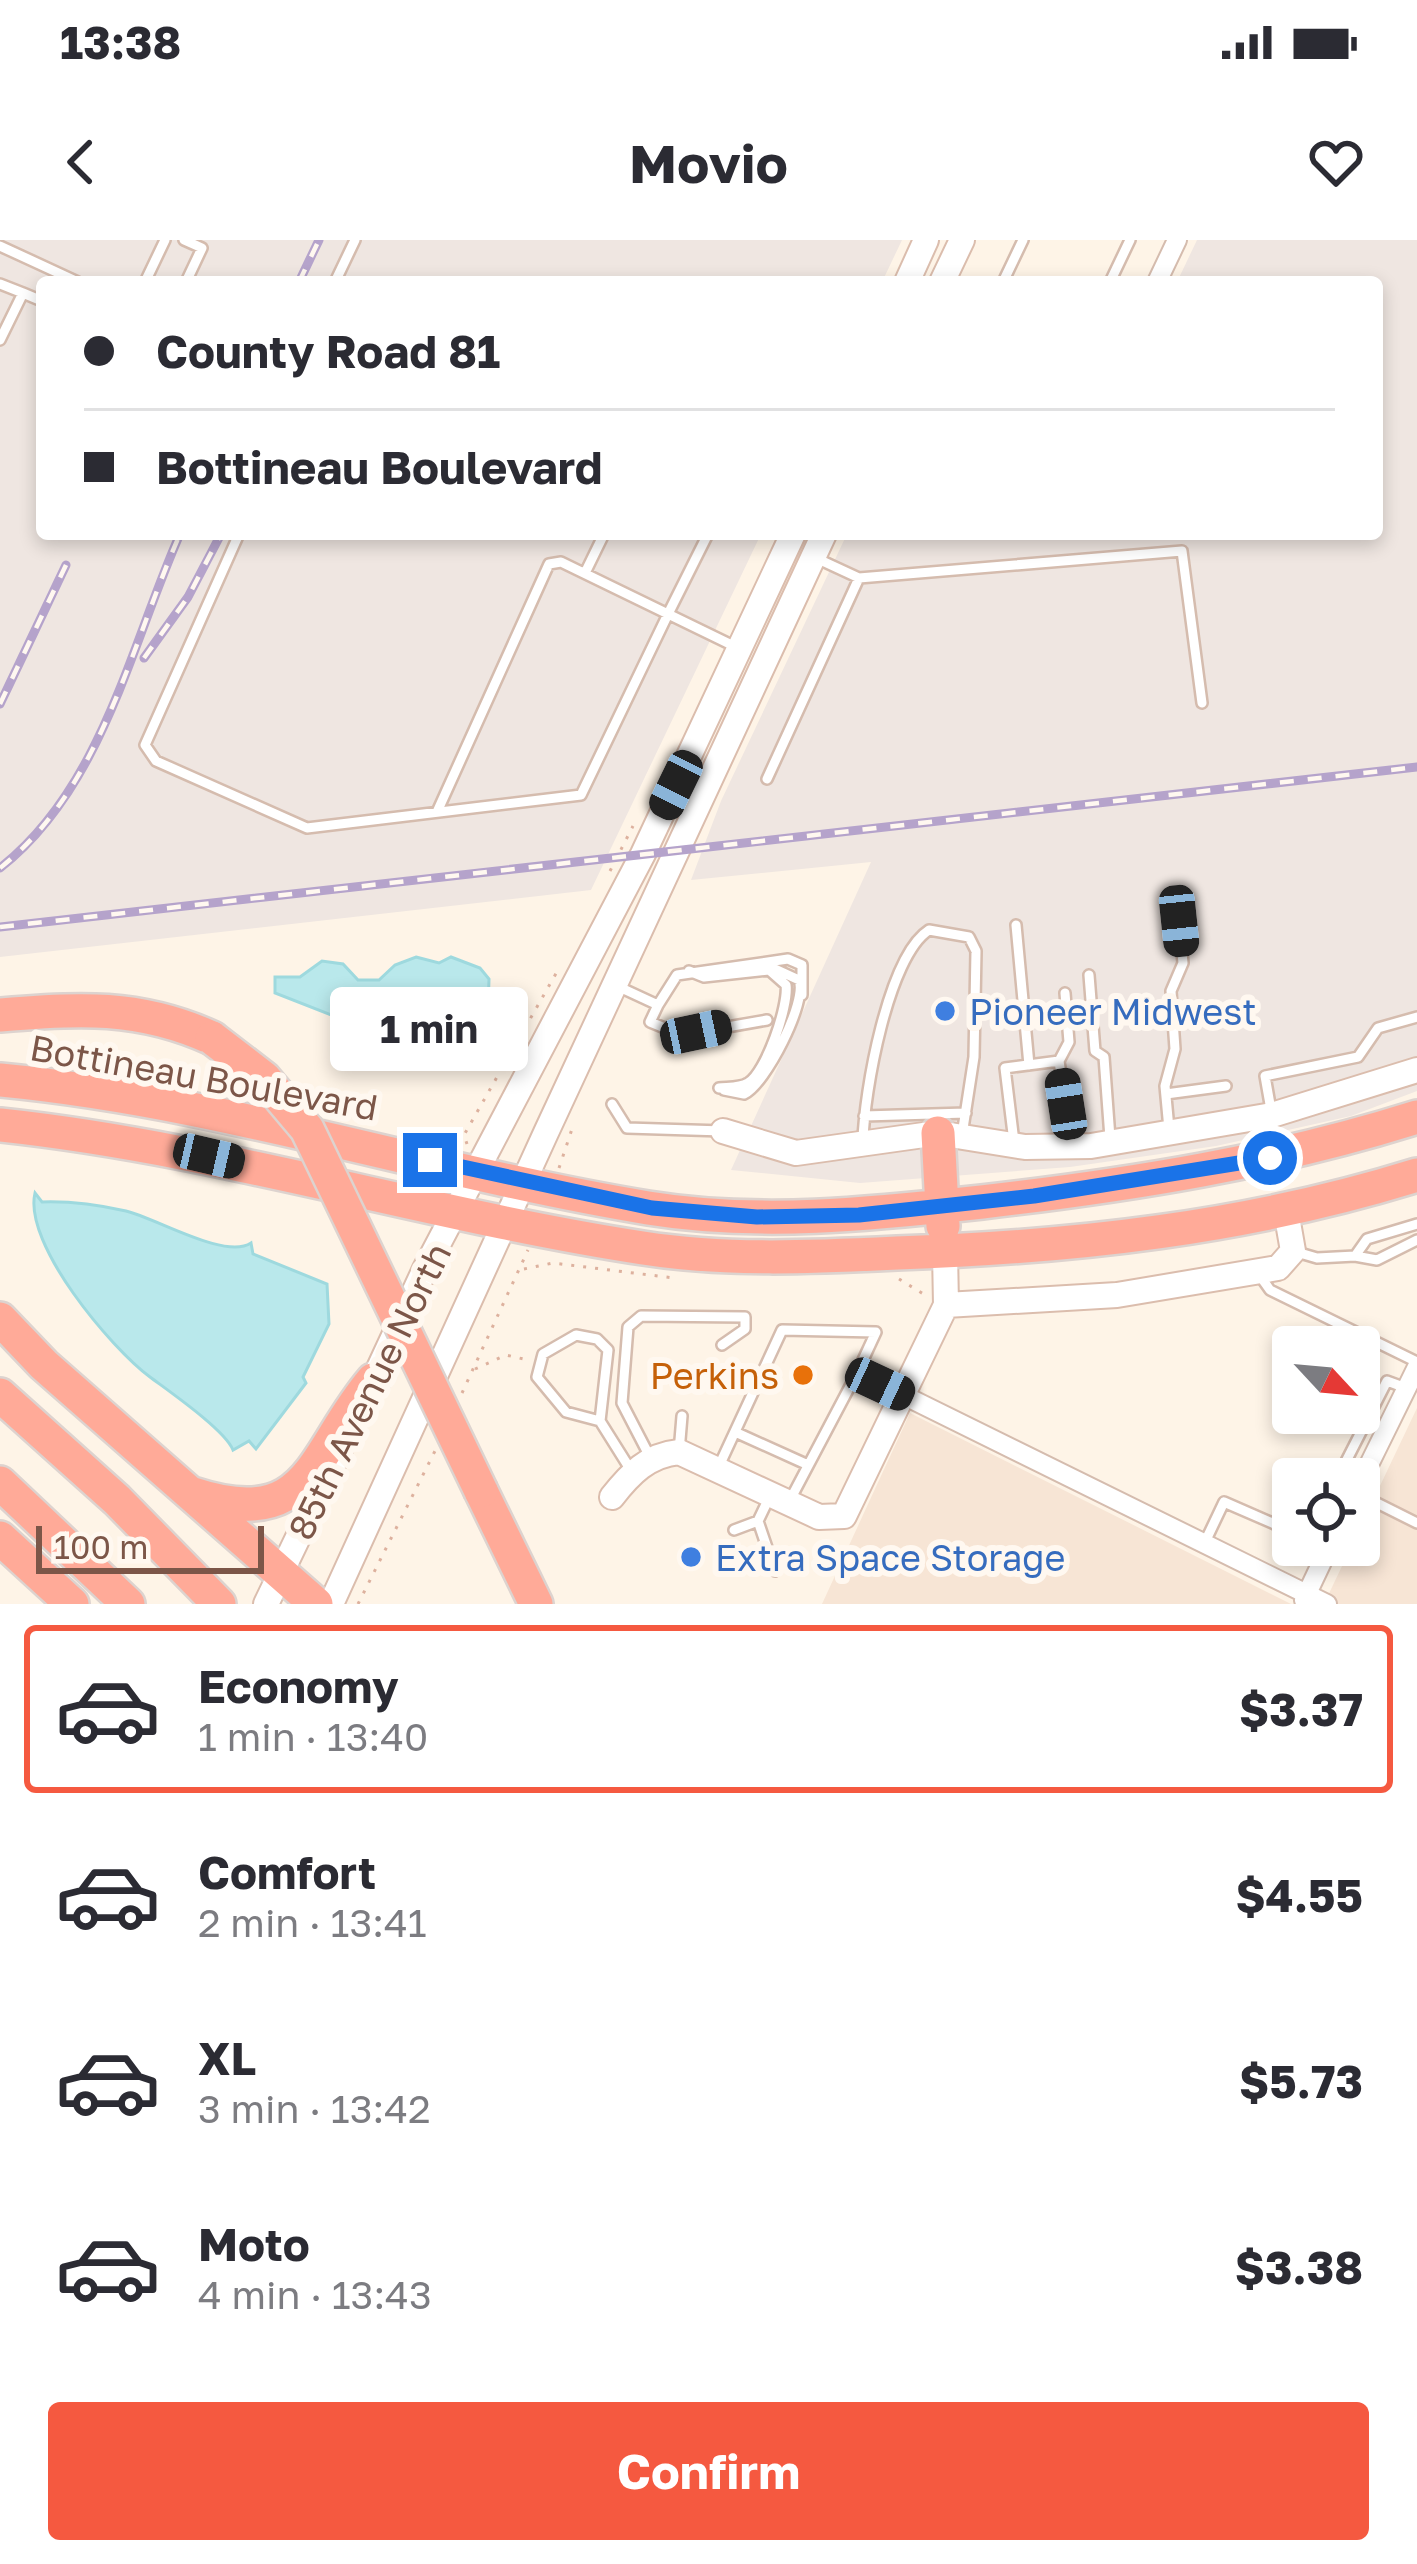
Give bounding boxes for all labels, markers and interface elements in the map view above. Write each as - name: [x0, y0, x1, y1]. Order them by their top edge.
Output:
- text: 13:38: [60, 15, 181, 69]
- icon: back: [48, 129, 114, 195]
- icon: heart: [1303, 129, 1369, 195]
- text: Movio: [629, 130, 788, 195]
- text: County Road 81: [156, 324, 500, 378]
- text: Bottineau Boulevard: [156, 440, 602, 494]
- car: [644, 745, 708, 825]
- car: [1157, 883, 1201, 959]
- callout: 1 min: [331, 986, 529, 1070]
- place label: Pioneer Midwest: [969, 990, 1257, 1033]
- marker: Pioneer Midwest: [932, 998, 958, 1024]
- text: 1 min: [380, 1005, 478, 1052]
- car: [657, 1007, 735, 1057]
- street label: Bottineau Boulevard: [27, 1025, 381, 1129]
- car: [1043, 1066, 1089, 1142]
- car: [170, 1130, 248, 1182]
- route start: [1243, 1131, 1297, 1185]
- route end: [403, 1133, 457, 1187]
- street label: 85th Avenue North: [278, 1236, 460, 1546]
- north arrow: [1272, 1326, 1380, 1434]
- map controls: [1272, 1326, 1380, 1566]
- car: [840, 1352, 920, 1416]
- place label: Perkins: [650, 1354, 779, 1397]
- marker: Perkins: [790, 1362, 816, 1388]
- button: locate: [1272, 1458, 1380, 1566]
- scale bar: [36, 1520, 264, 1573]
- text: 100 m: [54, 1527, 148, 1566]
- place label: Extra Space Storage: [715, 1536, 1065, 1579]
- marker: Extra Space Storage: [678, 1544, 704, 1570]
- icon: car: [54, 1655, 162, 1763]
- text: Economy: [198, 1659, 399, 1713]
- text: $3.37: [1239, 1682, 1363, 1736]
- text: 1 min · 13:40: [198, 1713, 428, 1760]
- icon: car: [54, 1841, 162, 1949]
- text: Comfort: [198, 1845, 376, 1899]
- text: $4.55: [1235, 1868, 1363, 1922]
- text: 2 min · 13:41: [198, 1899, 427, 1946]
- icon: car: [54, 2027, 162, 2135]
- text: XL: [198, 2031, 256, 2085]
- text: $5.73: [1239, 2054, 1363, 2108]
- text: 3 min · 13:42: [198, 2085, 431, 2132]
- icon: car: [54, 2213, 162, 2321]
- text: Moto: [198, 2217, 310, 2271]
- text: $3.38: [1235, 2240, 1363, 2294]
- text: 4 min · 13:43: [198, 2271, 432, 2318]
- button: Confirm: [48, 2402, 1369, 2540]

